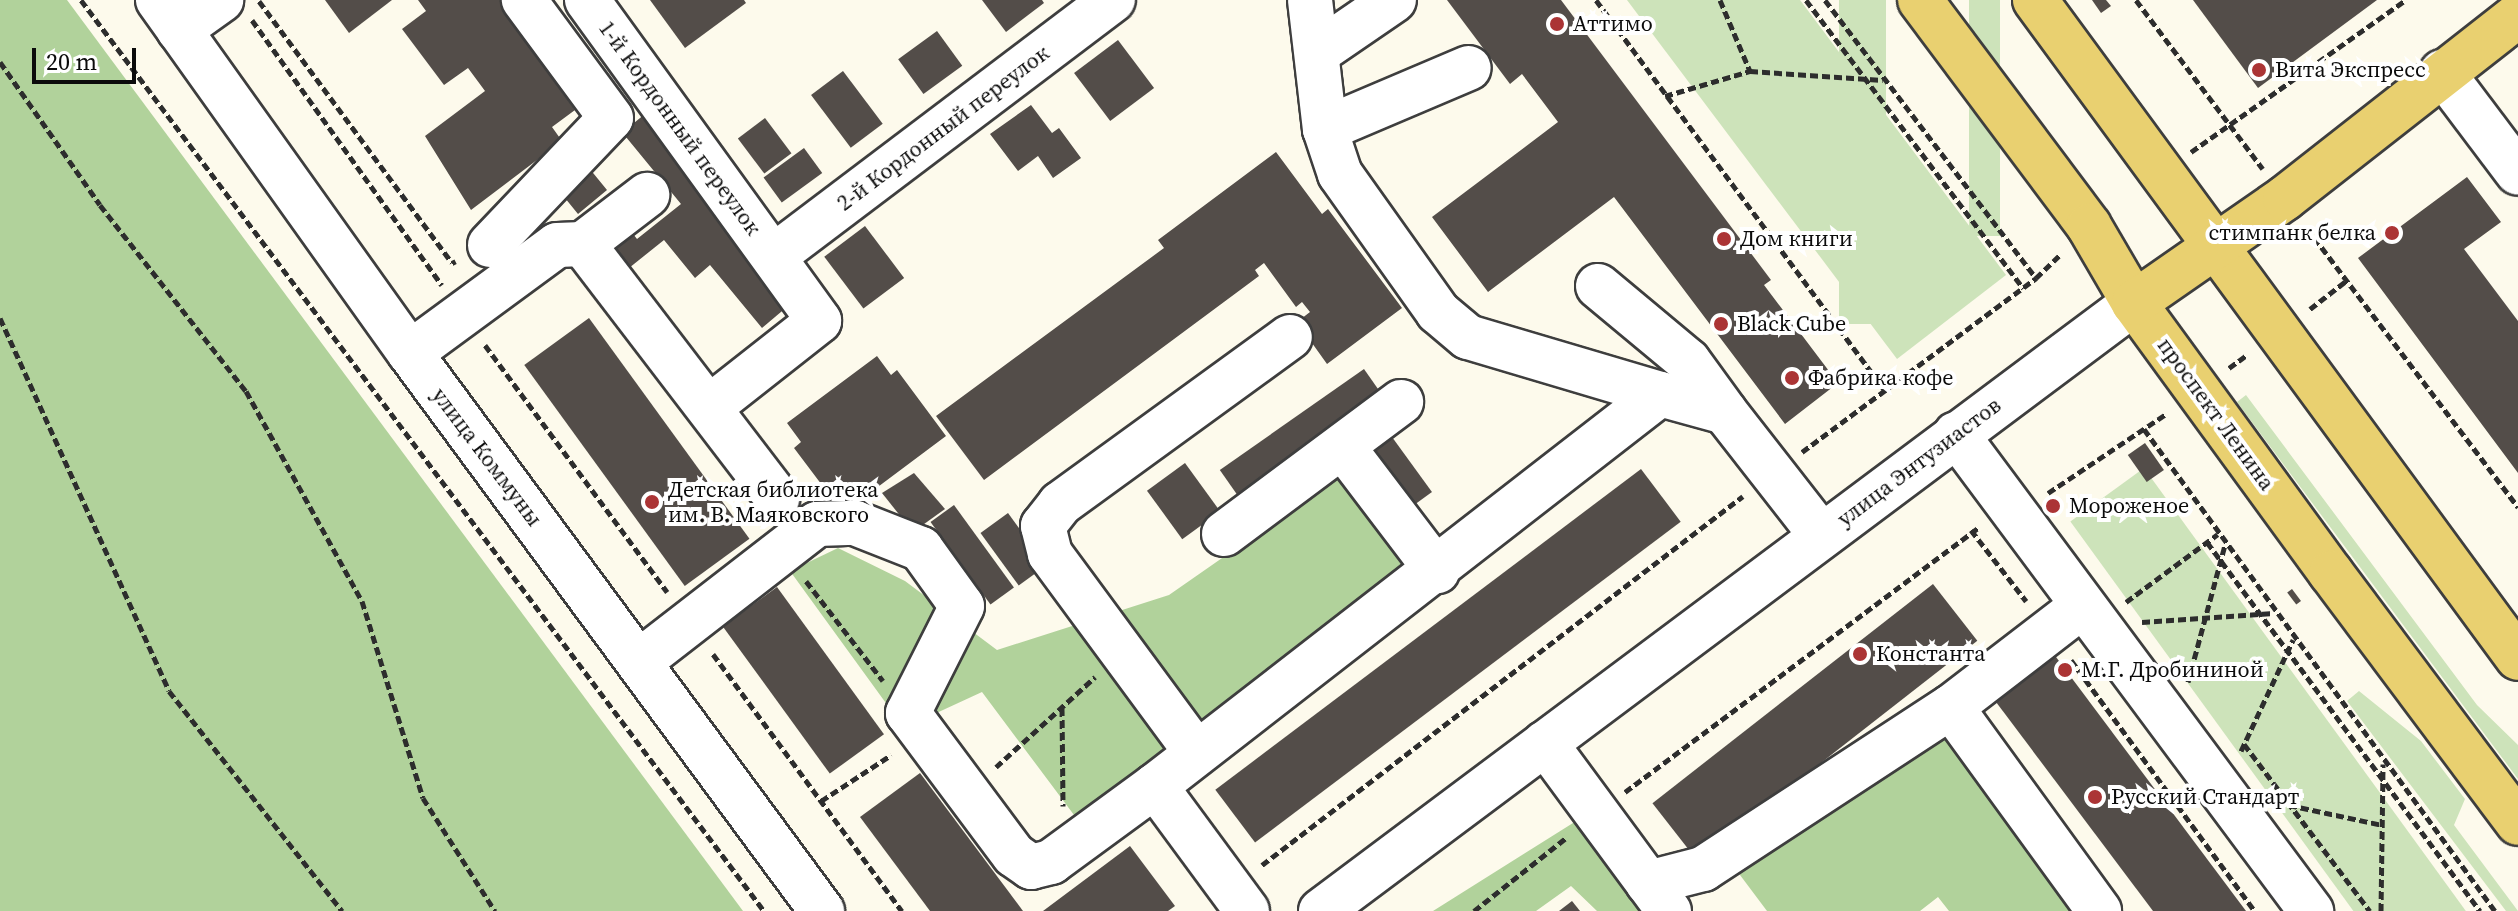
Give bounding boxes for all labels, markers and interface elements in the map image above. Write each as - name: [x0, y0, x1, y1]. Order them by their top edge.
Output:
- place label: Аттимо: [1573, 11, 1653, 37]
- marker: Аттимо: [1548, 15, 1566, 33]
- street label: 1-й Кордонный переулок: [593, 16, 767, 240]
- scale bar: [36, 32, 140, 82]
- street label: 2-й Кордонный переулок: [832, 40, 1054, 216]
- text: 20 m: [46, 45, 97, 78]
- place label: Вита Экспресс: [2275, 57, 2426, 83]
- marker: Вита Экспресс: [2250, 61, 2268, 79]
- place label: стимпанк белка: [2209, 220, 2376, 246]
- marker: стимпанк белка: [2383, 224, 2401, 242]
- place label: Дом книги: [1740, 226, 1853, 252]
- marker: Дом книги: [1715, 230, 1733, 248]
- place label: Black Cube: [1737, 311, 1846, 337]
- marker: Black Cube: [1712, 315, 1730, 333]
- street label: проспект Ленина: [2152, 333, 2280, 495]
- place label: Фабрика кофе: [1808, 365, 1953, 391]
- marker: Фабрика кофе: [1783, 369, 1801, 387]
- street label: улица Коммуны: [426, 382, 548, 532]
- street label: улица Энтузиастов: [1832, 392, 2006, 532]
- place label: Детская библиотека им. В. Маяковского: [668, 476, 878, 528]
- marker: Детская библиотека им. В. Маяковского: [643, 493, 661, 511]
- place label: Мороженое: [2069, 493, 2189, 519]
- marker: Мороженое: [2044, 497, 2062, 515]
- place label: Константа: [1876, 641, 1985, 667]
- marker: Константа: [1851, 645, 1869, 663]
- place label: М.Г. Дробининой: [2081, 657, 2264, 683]
- marker: М.Г. Дробининой: [2056, 661, 2074, 679]
- place label: Русский Стандарт: [2111, 784, 2299, 810]
- marker: Русский Стандарт: [2086, 788, 2104, 806]

